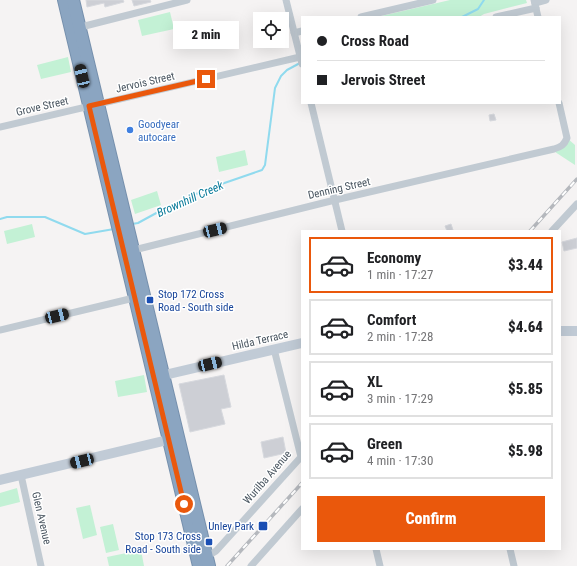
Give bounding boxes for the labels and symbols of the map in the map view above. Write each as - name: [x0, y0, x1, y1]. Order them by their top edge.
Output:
- callout: 2 min: [173, 21, 239, 49]
- car: [73, 63, 91, 89]
- street label: Jervois Street: [114, 69, 176, 96]
- route end: [197, 70, 215, 88]
- street label: Grove Street: [15, 94, 70, 119]
- place label: Goodyear autocare: [138, 118, 180, 144]
- marker: Goodyear autocare: [125, 125, 135, 135]
- street label: Denning Street: [307, 175, 372, 202]
- water label: Brownhill Creek: [155, 178, 226, 220]
- car: [202, 221, 228, 239]
- place label: Stop 172 Cross Road - South side: [158, 288, 234, 314]
- marker: Stop 172 Cross Road - South side: [145, 295, 155, 305]
- car: [44, 307, 70, 325]
- street label: Hilda Terrace: [231, 328, 289, 353]
- car: [197, 355, 223, 373]
- street label: Wurilba Avenue: [241, 448, 294, 507]
- car: [69, 452, 95, 470]
- street label: Glen Avenue: [29, 490, 54, 546]
- route start: [175, 495, 193, 513]
- place label: Unley Park: [208, 520, 254, 533]
- marker: Unley Park: [257, 520, 269, 532]
- place label: Stop 173 Cross Road - South side: [125, 530, 201, 556]
- marker: Stop 173 Cross Road - South side: [204, 537, 214, 547]

